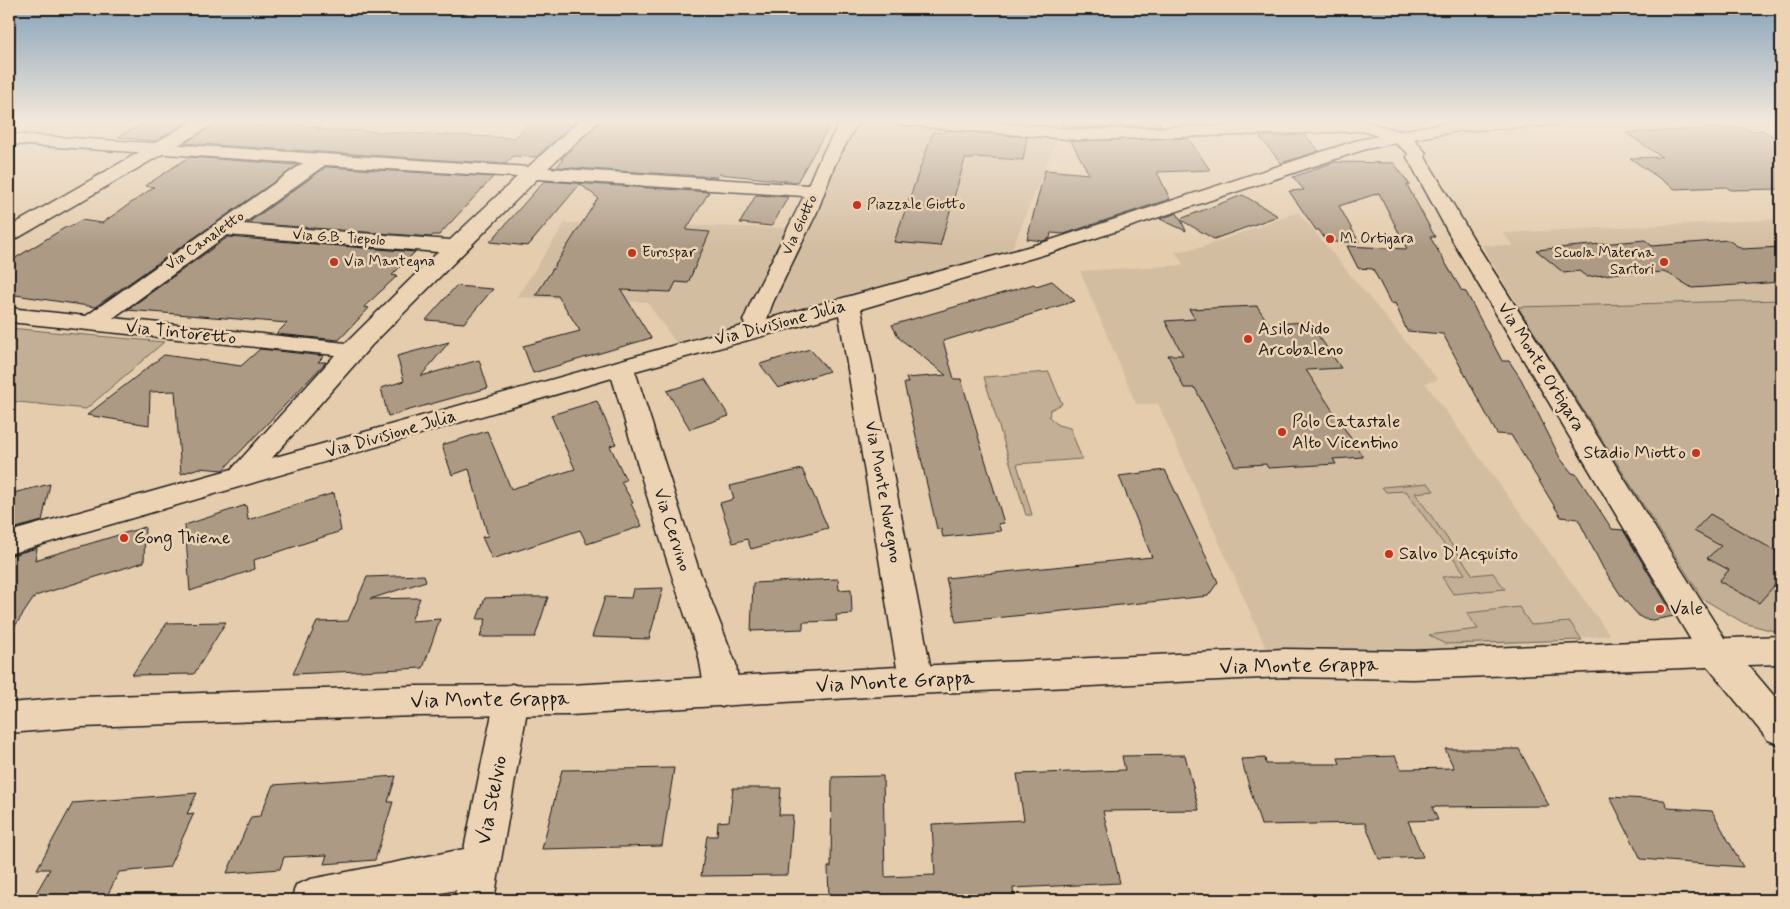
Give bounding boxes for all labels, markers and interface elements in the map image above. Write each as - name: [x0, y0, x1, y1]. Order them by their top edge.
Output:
- street label: Via Giotto: [777, 192, 823, 258]
- place label: Piazzale Giotto: [867, 195, 965, 215]
- marker: Piazzale Giotto: [851, 199, 863, 211]
- street label: Via Canaletto: [162, 206, 248, 276]
- street label: Via G.B. Tiepolo: [292, 225, 386, 251]
- place label: M. Ortigara: [1340, 229, 1414, 249]
- marker: M. Ortigara: [1324, 233, 1336, 245]
- place label: Eurospar: [642, 243, 696, 263]
- place label: Scuola Materna Sartori: [1554, 243, 1655, 280]
- marker: Eurospar: [626, 247, 638, 259]
- place label: Via Mantegna: [344, 252, 435, 272]
- marker: Via Mantegna: [328, 256, 340, 268]
- marker: Scuola Materna Sartori: [1658, 256, 1670, 268]
- street label: Via Divisione Julia: [712, 294, 848, 352]
- street label: Via Monte Ortigara: [1492, 298, 1590, 436]
- street label: Via Tintoretto: [125, 315, 237, 351]
- place label: Asilo Nido Arcobaleno: [1258, 317, 1343, 362]
- marker: Asilo Nido Arcobaleno: [1242, 333, 1254, 345]
- street label: Via Divisione Julia: [323, 404, 459, 464]
- place label: Polo Catastale Alto Vicentino: [1292, 410, 1400, 455]
- street label: Via Monte Novegno: [859, 419, 907, 565]
- marker: Polo Catastale Alto Vicentino: [1276, 426, 1288, 438]
- place label: Stadio Miotto: [1583, 441, 1686, 465]
- marker: Stadio Miotto: [1690, 447, 1702, 459]
- street label: Via Cervino: [647, 485, 697, 575]
- place label: Gong Thiene: [134, 526, 231, 551]
- marker: Gong Thiene: [118, 532, 130, 544]
- place label: Salvo D'Acquisto: [1399, 542, 1518, 566]
- marker: Salvo D'Acquisto: [1383, 548, 1395, 560]
- place label: Vale: [1670, 597, 1703, 621]
- marker: Vale: [1654, 603, 1666, 615]
- street label: Via Monte Grappa: [1219, 651, 1379, 681]
- street label: Via Monte Grappa: [815, 664, 976, 700]
- street label: Via Monte Grappa: [410, 685, 570, 715]
- street label: Via Stelvio: [470, 753, 514, 847]

